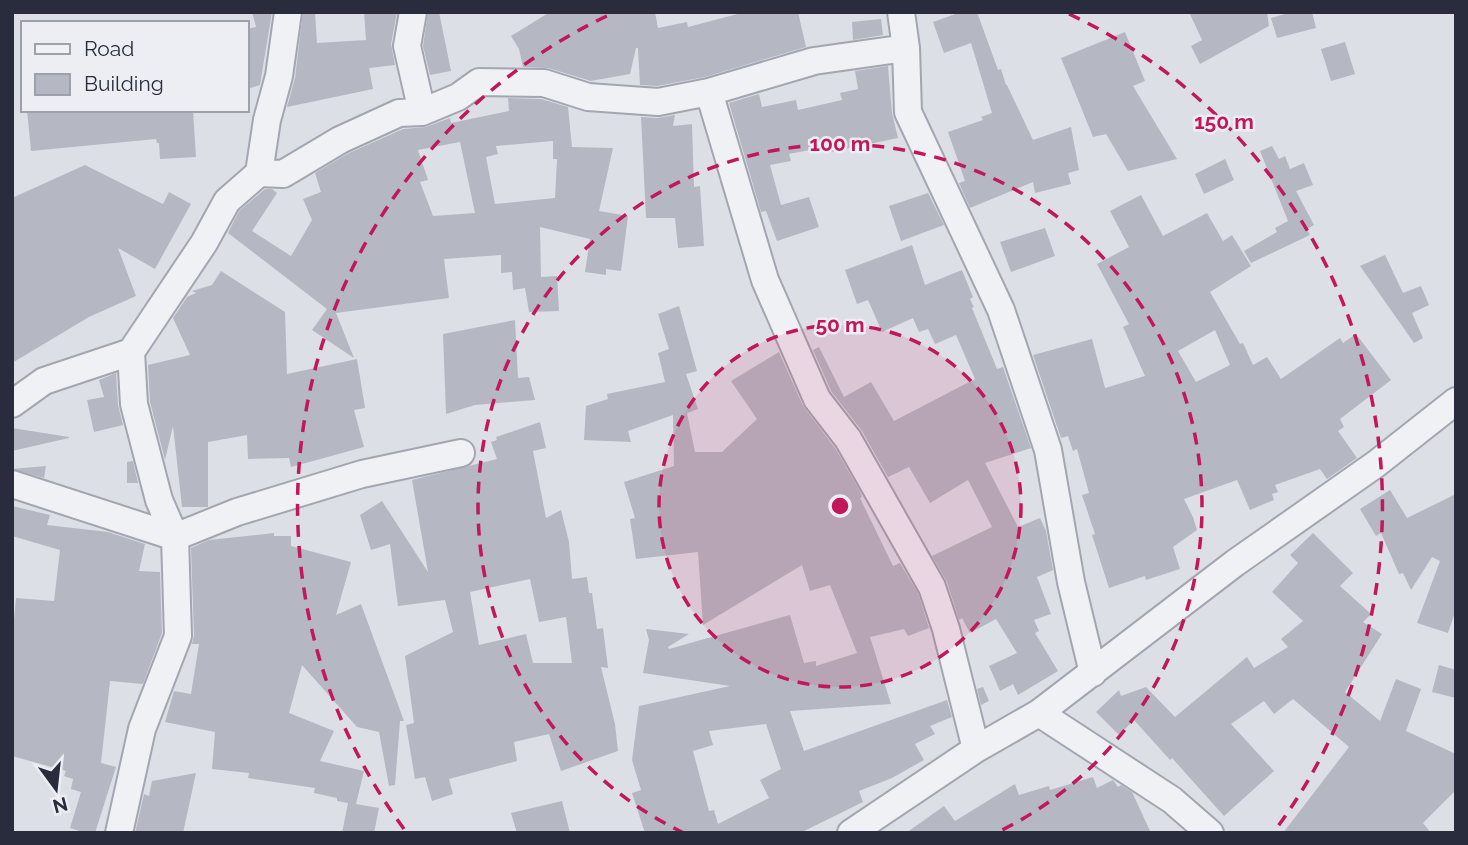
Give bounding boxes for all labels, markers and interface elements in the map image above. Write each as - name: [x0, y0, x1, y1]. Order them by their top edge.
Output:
- legend: [21, 21, 248, 112]
- text: Road: [84, 36, 134, 61]
- text: Building: [84, 71, 164, 96]
- text: 150 m: [1194, 109, 1254, 134]
- text: 100 m: [810, 131, 870, 156]
- text: 50 m: [815, 312, 865, 337]
- centre of rings: [828, 494, 852, 518]
- north arrow: [21, 754, 91, 824]
- text: N: [51, 793, 70, 818]

